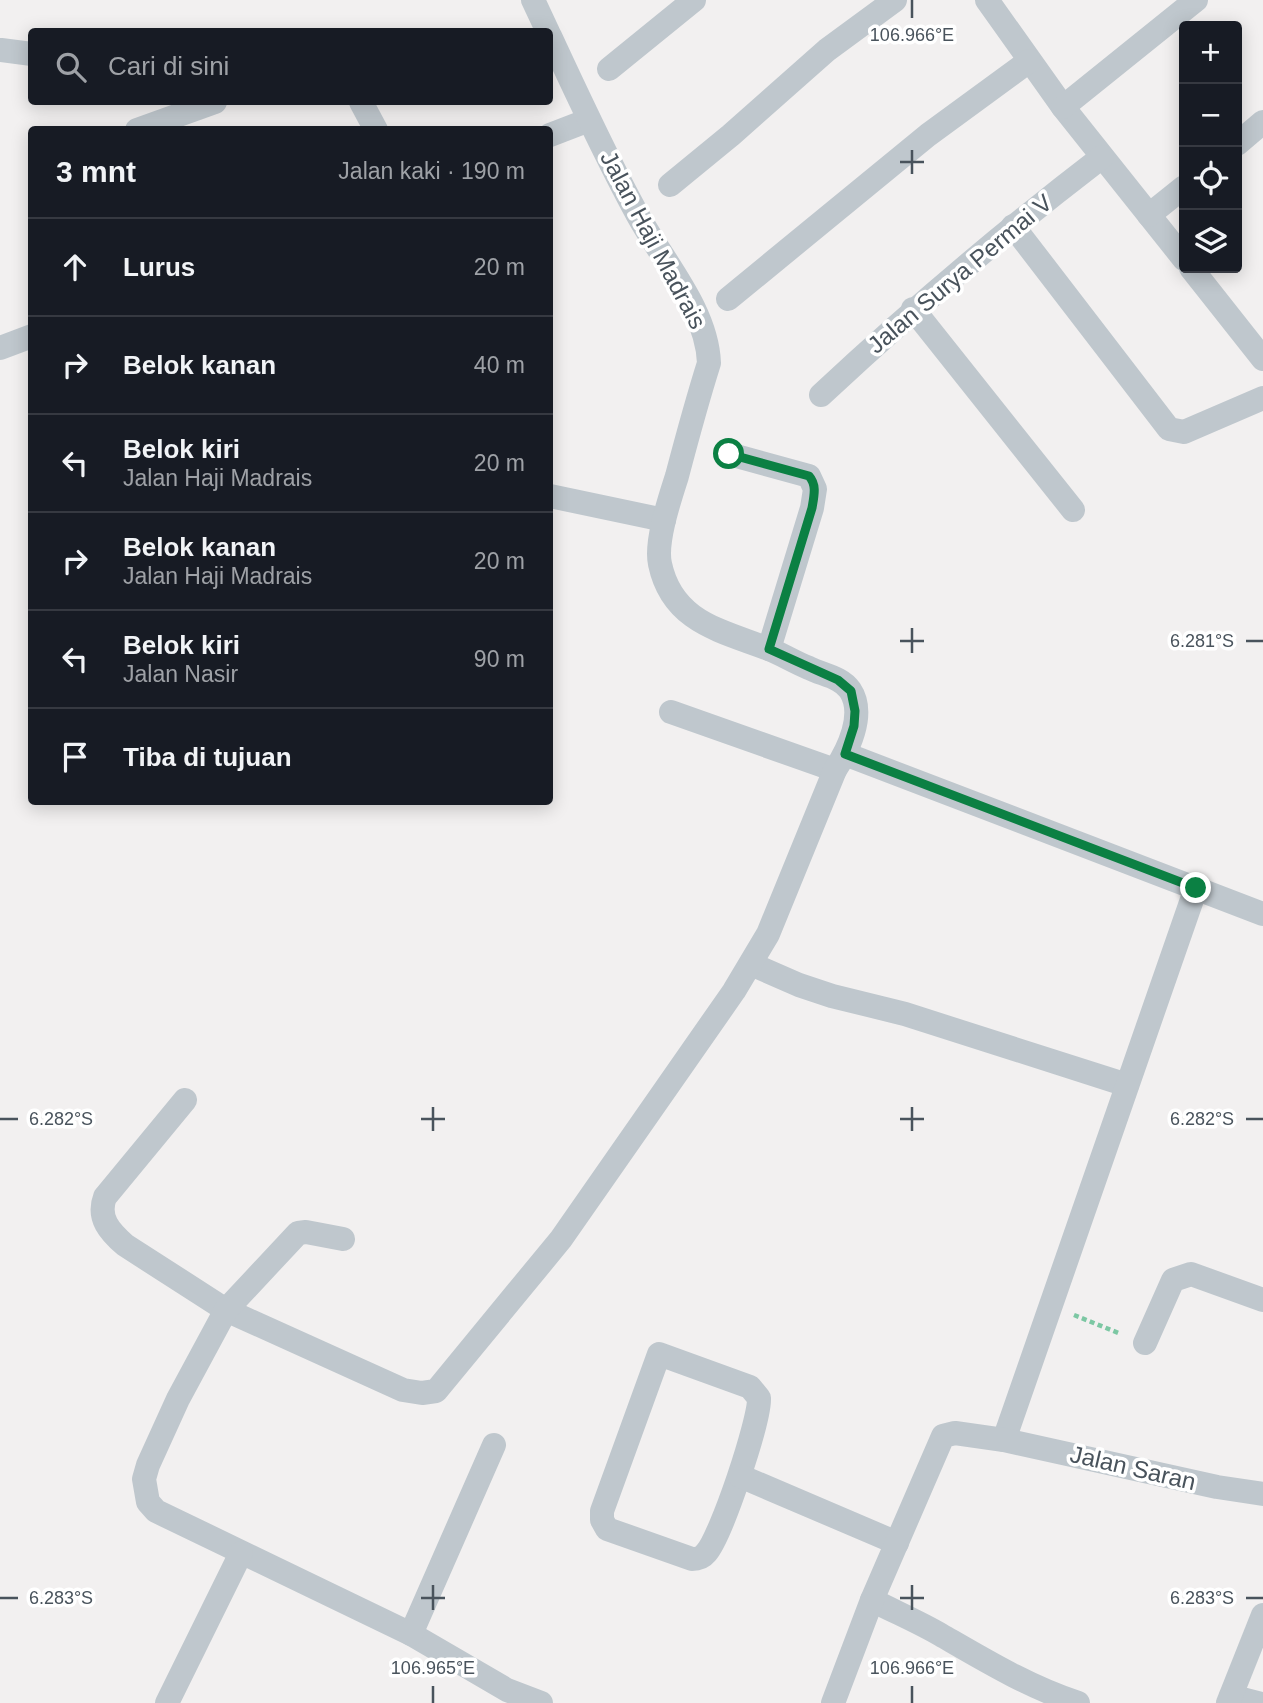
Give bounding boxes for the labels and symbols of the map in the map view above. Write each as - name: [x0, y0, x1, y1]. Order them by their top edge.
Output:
- text: 106.966°E: [870, 25, 954, 45]
- street label: Jalan Haji Madrais: [595, 146, 712, 333]
- street label: Jalan Surya Permai V: [862, 189, 1057, 359]
- route start: [713, 438, 744, 469]
- text: 6.281°S: [1170, 631, 1234, 651]
- route end: [1180, 872, 1211, 903]
- text: 6.282°S: [29, 1109, 93, 1129]
- text: 6.282°S: [1170, 1109, 1234, 1129]
- street label: Jalan Saran: [1068, 1440, 1199, 1495]
- text: 6.283°S: [29, 1588, 93, 1608]
- text: 6.283°S: [1170, 1588, 1234, 1608]
- text: 106.965°E: [391, 1658, 475, 1678]
- text: 106.966°E: [870, 1658, 954, 1678]

